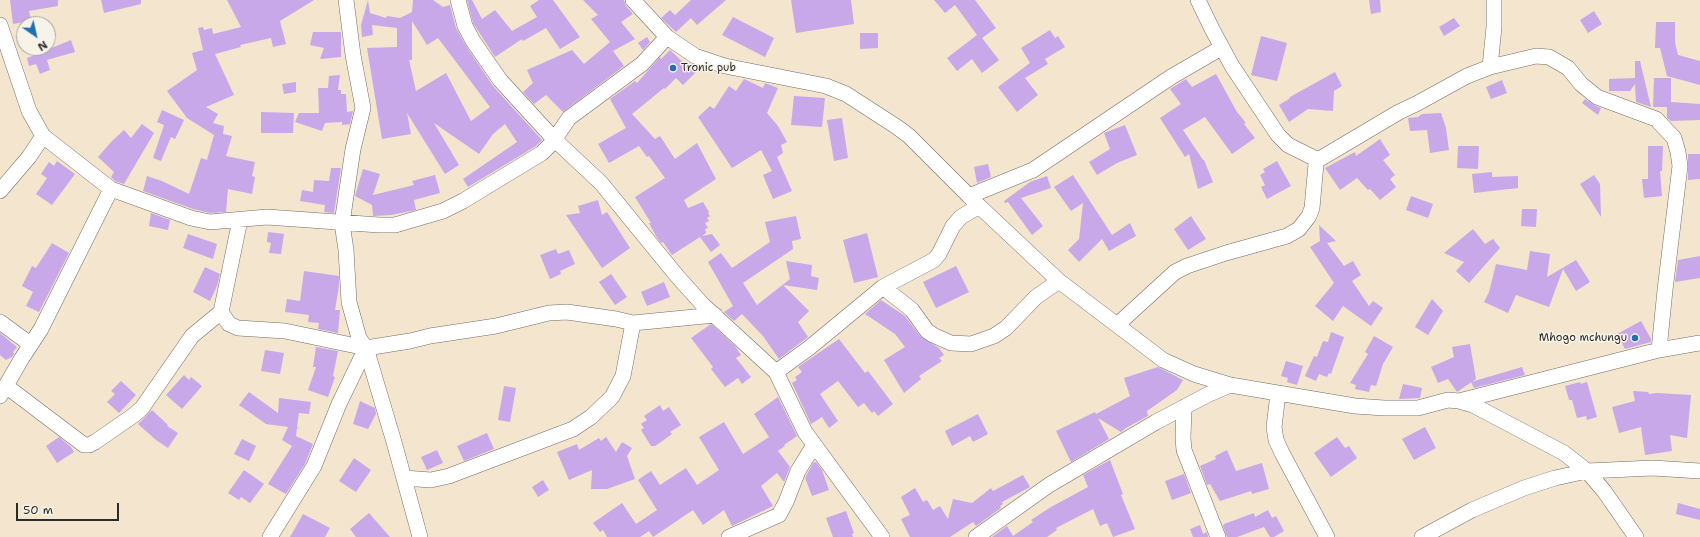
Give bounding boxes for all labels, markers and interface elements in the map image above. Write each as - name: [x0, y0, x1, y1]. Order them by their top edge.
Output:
- north arrow: [16, 16, 56, 56]
- text: N: [35, 37, 50, 54]
- place label: Tronic pub: [681, 61, 736, 75]
- marker: Tronic pub: [668, 63, 678, 73]
- place label: Mhogo mchungu: [1539, 331, 1627, 345]
- marker: Mhogo mchungu: [1630, 333, 1640, 343]
- scale bar: [18, 495, 121, 521]
- text: 50 m: [23, 502, 53, 518]

